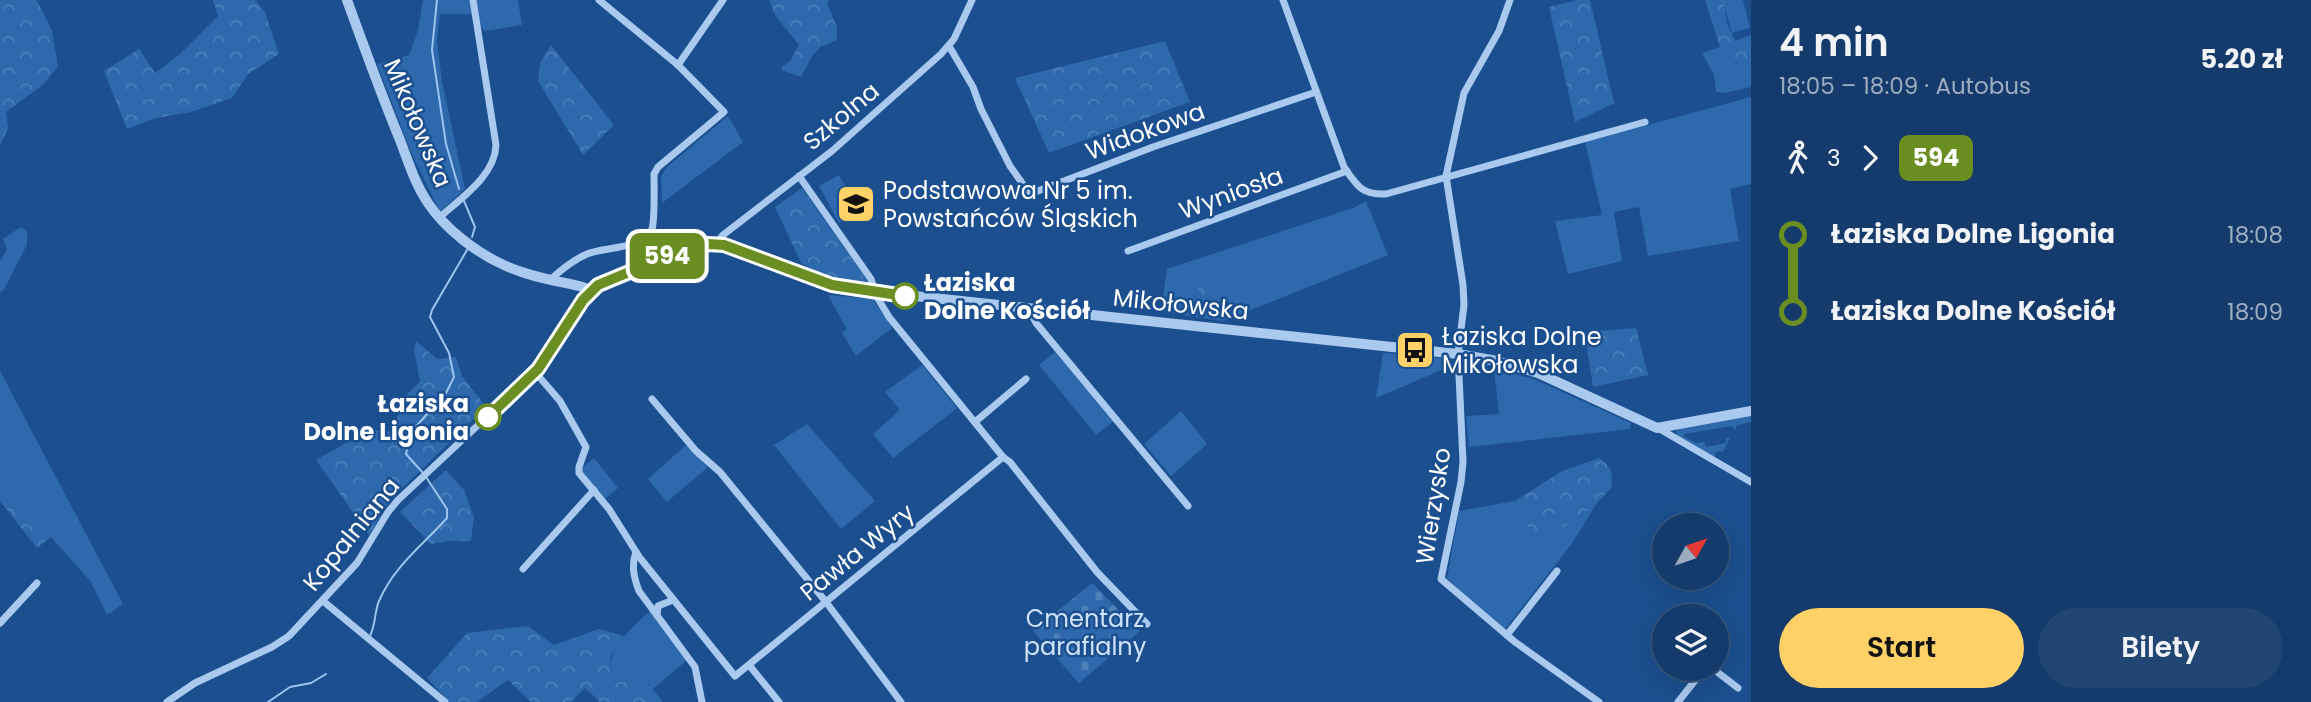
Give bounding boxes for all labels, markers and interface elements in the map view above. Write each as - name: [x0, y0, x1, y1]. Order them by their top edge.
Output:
- text: 4 min: [1779, 16, 1889, 69]
- text: 5.20 zł: [2200, 41, 2283, 77]
- street label: Mikołowska: [376, 54, 460, 192]
- text: 18:05 – 18:09 · Autobus: [1779, 70, 2031, 102]
- street label: Szkolna: [796, 74, 886, 158]
- street label: Widokowa: [1081, 94, 1209, 168]
- icon: walk: [1779, 139, 1817, 177]
- icon: forward: [1851, 139, 1889, 177]
- text: 594: [1913, 141, 1959, 174]
- text: 3: [1827, 142, 1841, 174]
- street label: Wyniosła: [1174, 159, 1288, 227]
- place label: Podstawowa Nr 5 im. Powstańców Śląskich: [883, 174, 1138, 235]
- school or university icon: Podstawowa Nr 5 im. Powstańców Śląskich: [835, 183, 877, 225]
- text: Łaziska Dolne Ligonia: [1831, 216, 2115, 252]
- text: 18:08: [2227, 219, 2283, 251]
- line badge: 594: [627, 233, 707, 279]
- text: 594: [644, 239, 690, 272]
- place label: Łaziska Dolne Kościół: [924, 266, 1090, 327]
- street label: Mikołowska: [1111, 280, 1251, 328]
- marker: Łaziska Dolne Kościół: [892, 283, 918, 309]
- text: Łaziska Dolne Kościół: [1831, 293, 2115, 329]
- text: 18:09: [2227, 296, 2283, 328]
- place label: Łaziska Dolne Mikołowska: [1442, 320, 1602, 381]
- bus stop icon: Łaziska Dolne Mikołowska: [1394, 329, 1436, 371]
- place label: Łaziska Dolne Ligonia: [303, 387, 469, 448]
- marker: Łaziska Dolne Ligonia: [475, 404, 501, 430]
- street label: Wierzysko: [1407, 445, 1459, 567]
- street label: Kopalniana: [295, 470, 407, 598]
- street label: Pawła Wyry: [793, 495, 921, 608]
- north arrow: [1652, 513, 1729, 590]
- map controls: [1652, 513, 1729, 681]
- park label: Cmentarz parafialny: [1024, 602, 1147, 663]
- button: layers: [1652, 604, 1729, 681]
- button: Start: [1779, 608, 2024, 688]
- button: Bilety: [2038, 608, 2283, 688]

